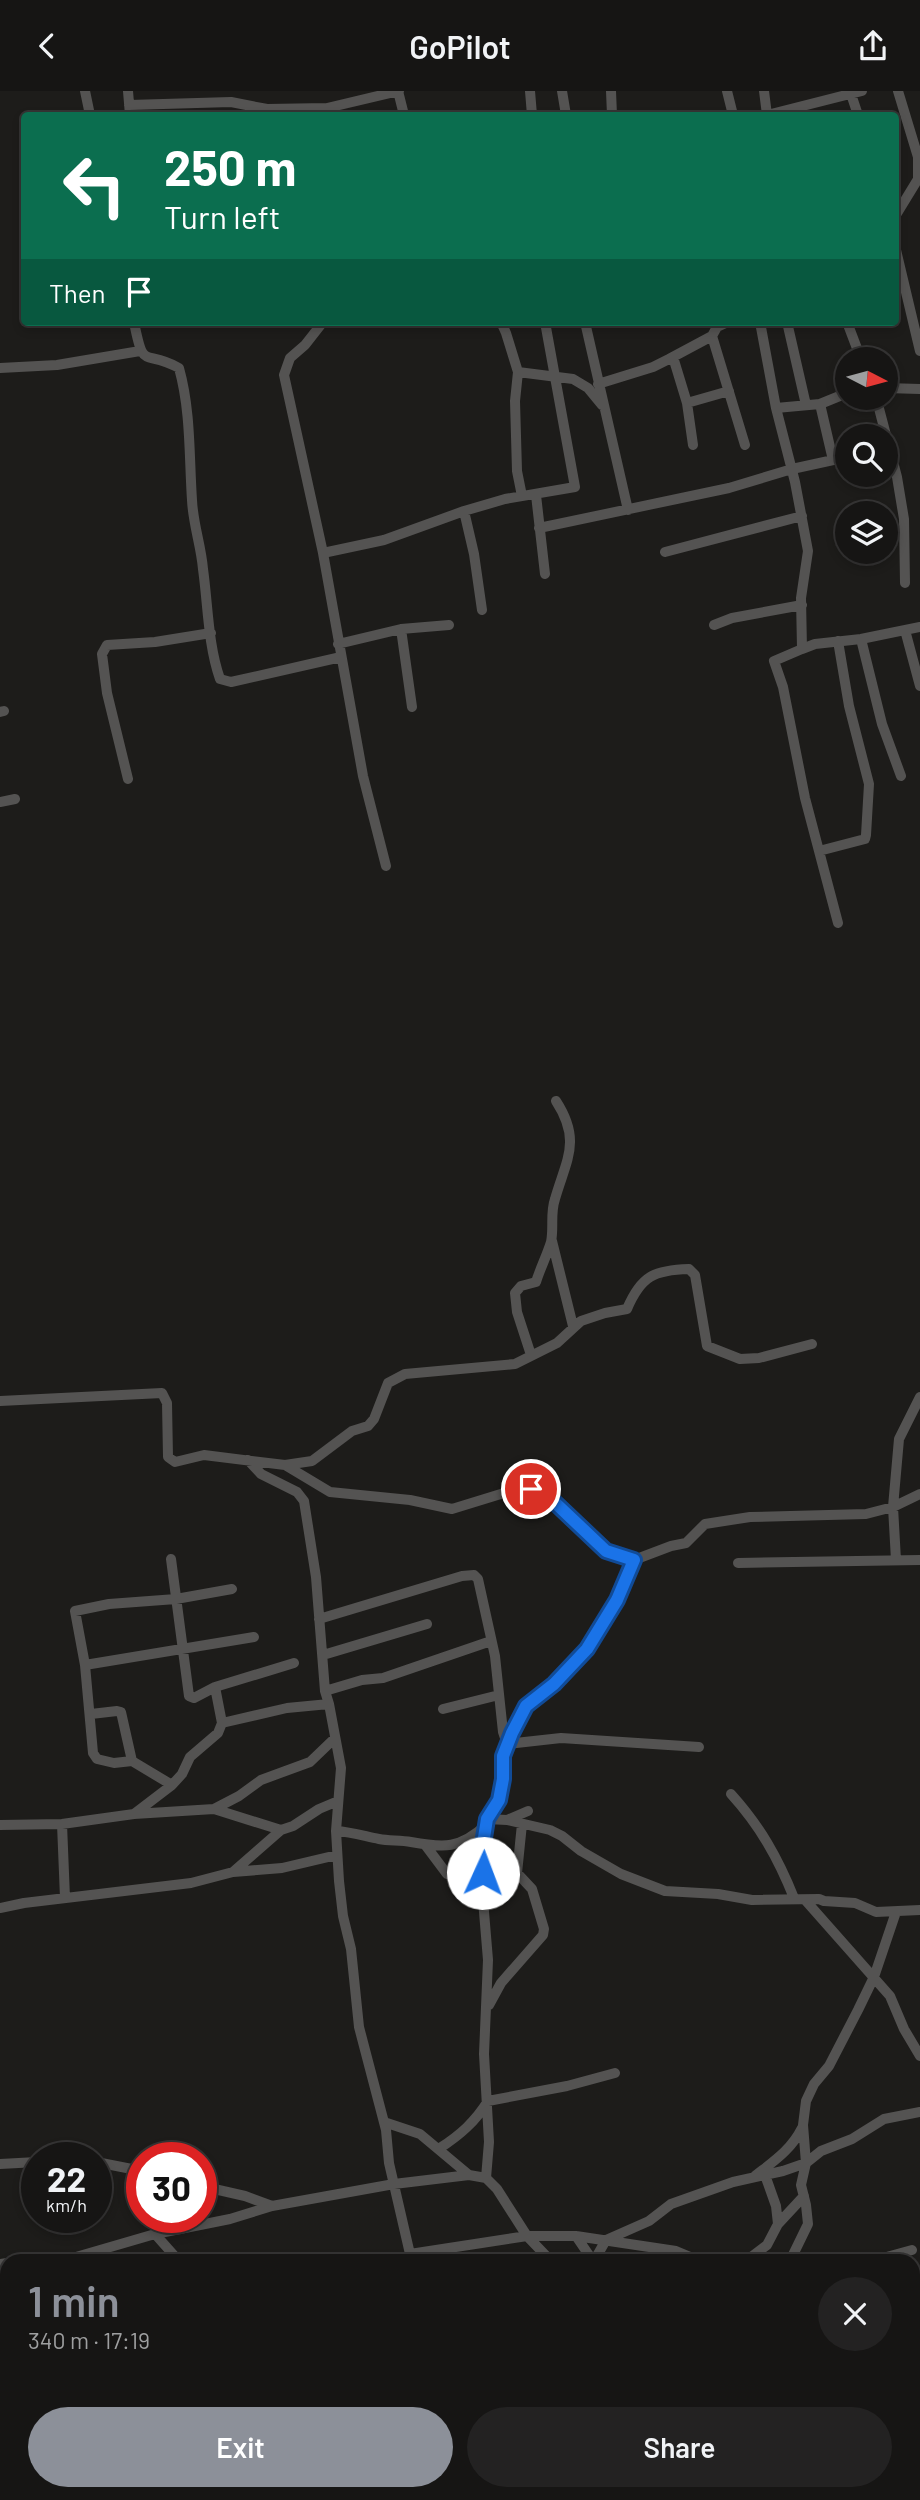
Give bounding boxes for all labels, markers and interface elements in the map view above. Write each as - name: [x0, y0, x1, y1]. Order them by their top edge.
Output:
- icon: back: [28, 27, 66, 65]
- text: GoPilot: [409, 27, 511, 65]
- icon: share: [854, 27, 892, 65]
- text: 250 m: [164, 137, 297, 196]
- icon: left: [49, 140, 140, 231]
- text: Turn left: [164, 197, 281, 235]
- icon: arrive: [120, 273, 158, 311]
- text: Then: [49, 277, 106, 308]
- north arrow: [835, 347, 898, 409]
- map controls: [835, 347, 898, 564]
- button: search: [835, 424, 898, 487]
- button: layers: [835, 501, 898, 564]
- pin: [501, 1459, 561, 1519]
- icon: arrive: [512, 1470, 550, 1508]
- position arrow: [446, 1836, 520, 1910]
- speed limit sign: 30: [126, 2142, 217, 2233]
- text: 22: [47, 2157, 86, 2199]
- text: km/h: [46, 2194, 87, 2216]
- text: 1 min: [28, 2275, 120, 2325]
- button: close: [818, 2277, 892, 2351]
- text: 340 m · 17:19: [28, 2326, 150, 2354]
- button: Exit: [28, 2407, 453, 2487]
- button: Share: [467, 2407, 892, 2487]

